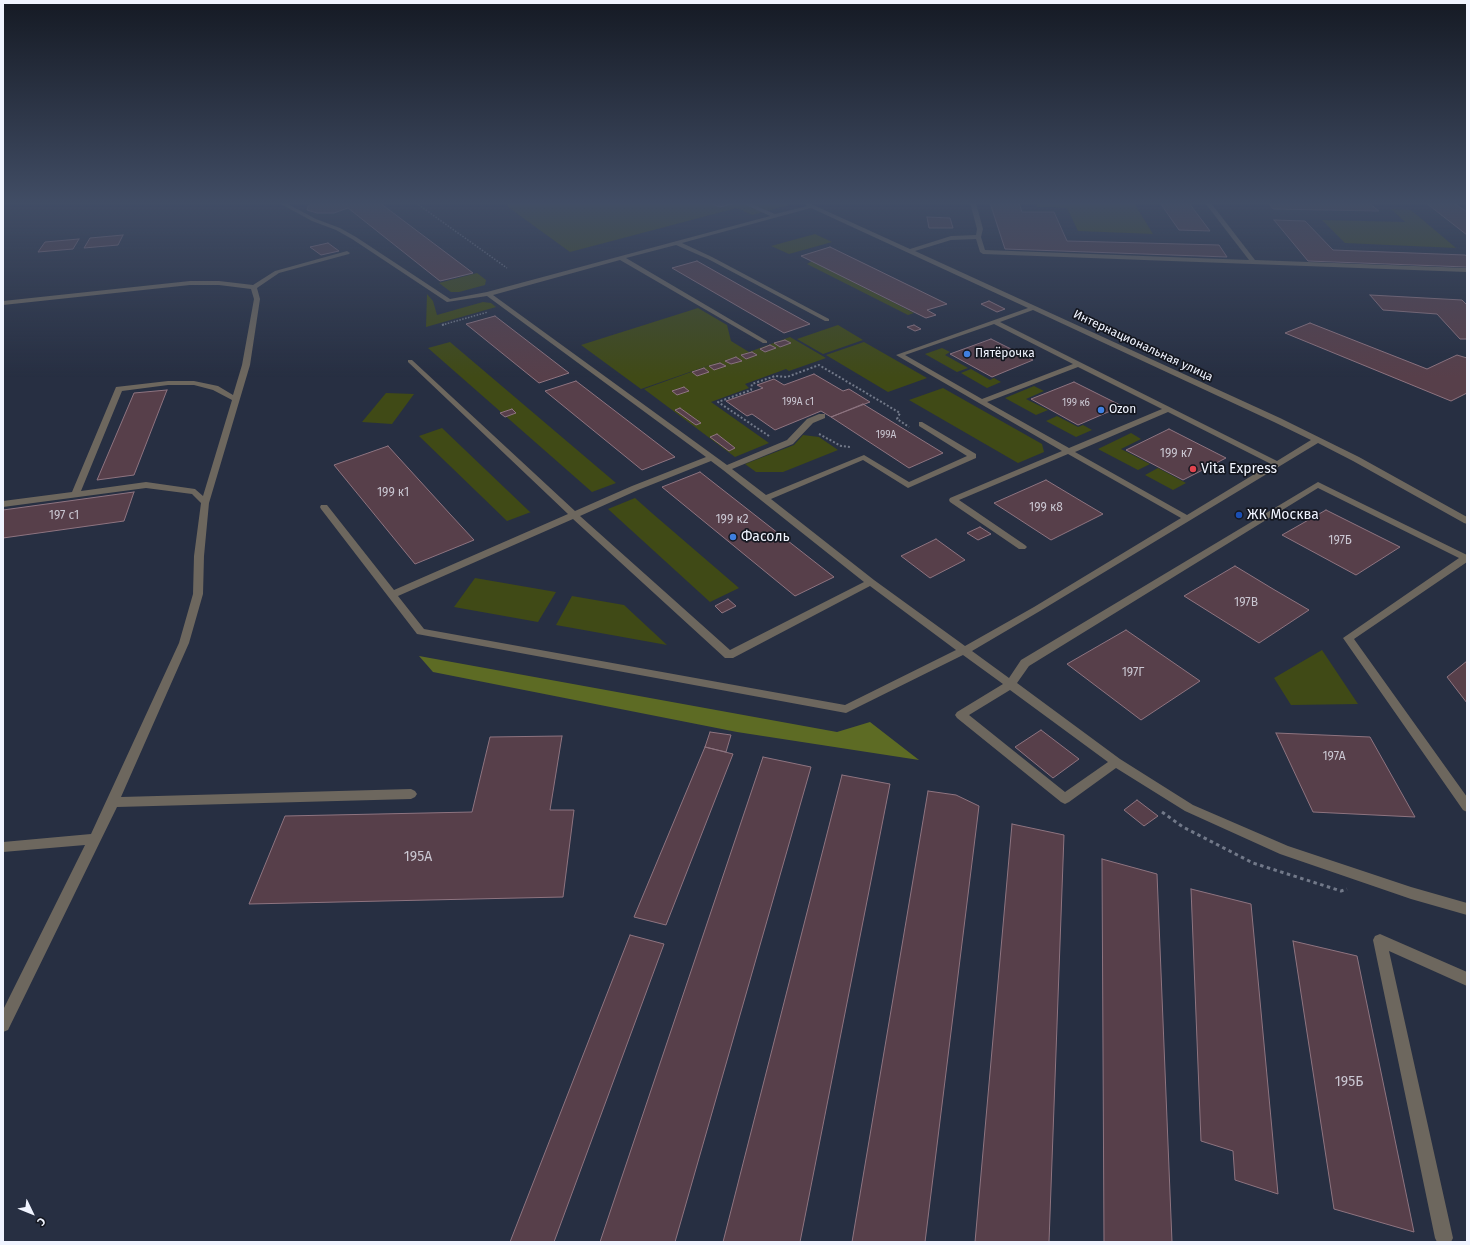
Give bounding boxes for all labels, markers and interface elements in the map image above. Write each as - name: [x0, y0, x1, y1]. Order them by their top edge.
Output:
- street label: Интернациональная улица: [1071, 307, 1215, 385]
- place label: Пятёрочка: [975, 347, 1035, 361]
- marker: Пятёрочка: [962, 349, 972, 359]
- house number: 199А с1: [782, 396, 814, 408]
- house number: 199 к6: [1062, 397, 1090, 409]
- place label: Ozon: [1109, 403, 1136, 417]
- marker: Ozon: [1096, 405, 1106, 415]
- house number: 199А: [876, 429, 896, 441]
- house number: 199 к7: [1160, 447, 1192, 461]
- place label: Vita Express: [1201, 461, 1277, 477]
- marker: Vita Express: [1188, 464, 1198, 474]
- house number: 199 к1: [377, 486, 409, 500]
- house number: 199 к8: [1029, 501, 1063, 515]
- place label: ЖК Москва: [1247, 507, 1319, 523]
- house number: 197 с1: [49, 509, 79, 523]
- marker: ЖК Москва: [1234, 510, 1244, 520]
- house number: 199 к2: [715, 513, 749, 527]
- place label: Фасоль: [741, 529, 790, 545]
- marker: Фасоль: [728, 532, 738, 542]
- house number: 197Б: [1328, 534, 1352, 548]
- house number: 197В: [1234, 596, 1258, 610]
- house number: 197Г: [1122, 666, 1144, 680]
- house number: 197А: [1322, 750, 1346, 764]
- house number: 195А: [404, 849, 432, 865]
- house number: 195Б: [1335, 1074, 1363, 1090]
- north arrow: [12, 1193, 52, 1233]
- text: С: [34, 1215, 48, 1228]

